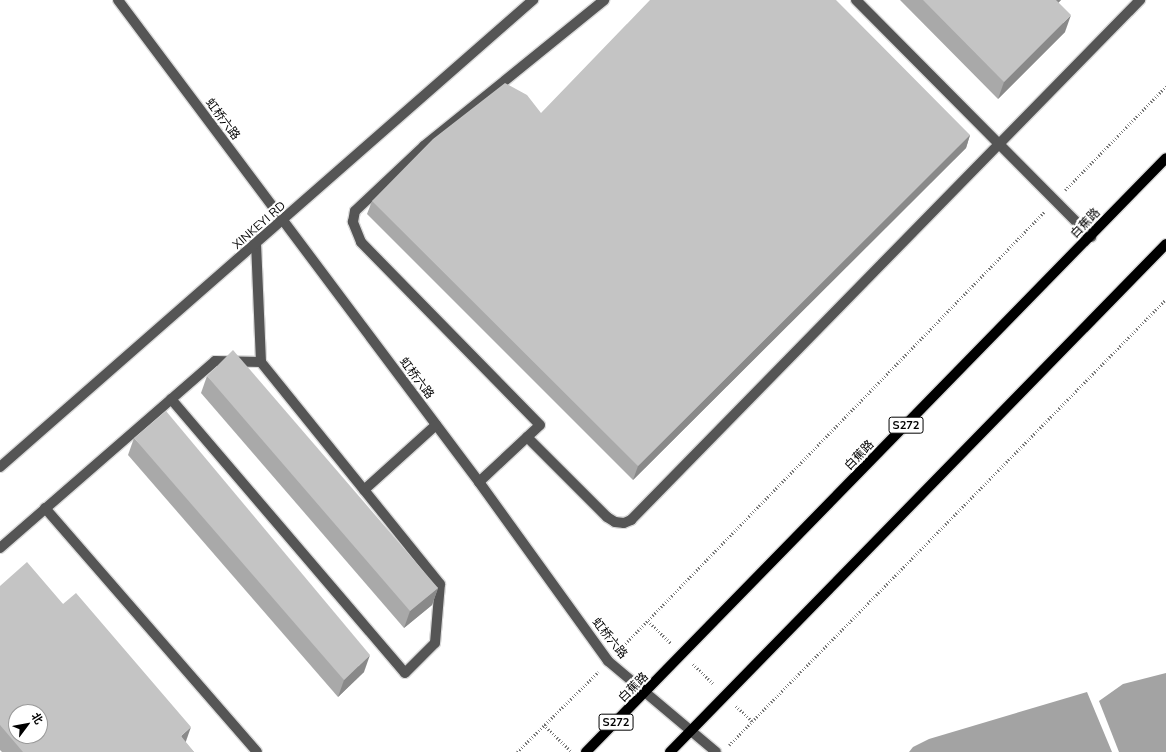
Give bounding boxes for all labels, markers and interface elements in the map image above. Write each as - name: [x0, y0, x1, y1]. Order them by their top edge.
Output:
- street label: 虹桥六路: [203, 95, 243, 143]
- street label: XINKEYI RD: [230, 198, 288, 252]
- street label: 白蕉路: [1067, 205, 1103, 241]
- street label: 虹桥六路: [397, 354, 437, 402]
- road number: S272: [888, 416, 924, 434]
- street label: 白蕉路: [841, 437, 877, 473]
- street label: 虹桥六路: [589, 615, 631, 661]
- street label: 白蕉路: [615, 669, 651, 705]
- north arrow: [8, 704, 48, 744]
- text: 北: [28, 710, 46, 727]
- road number: S272: [598, 713, 634, 731]

